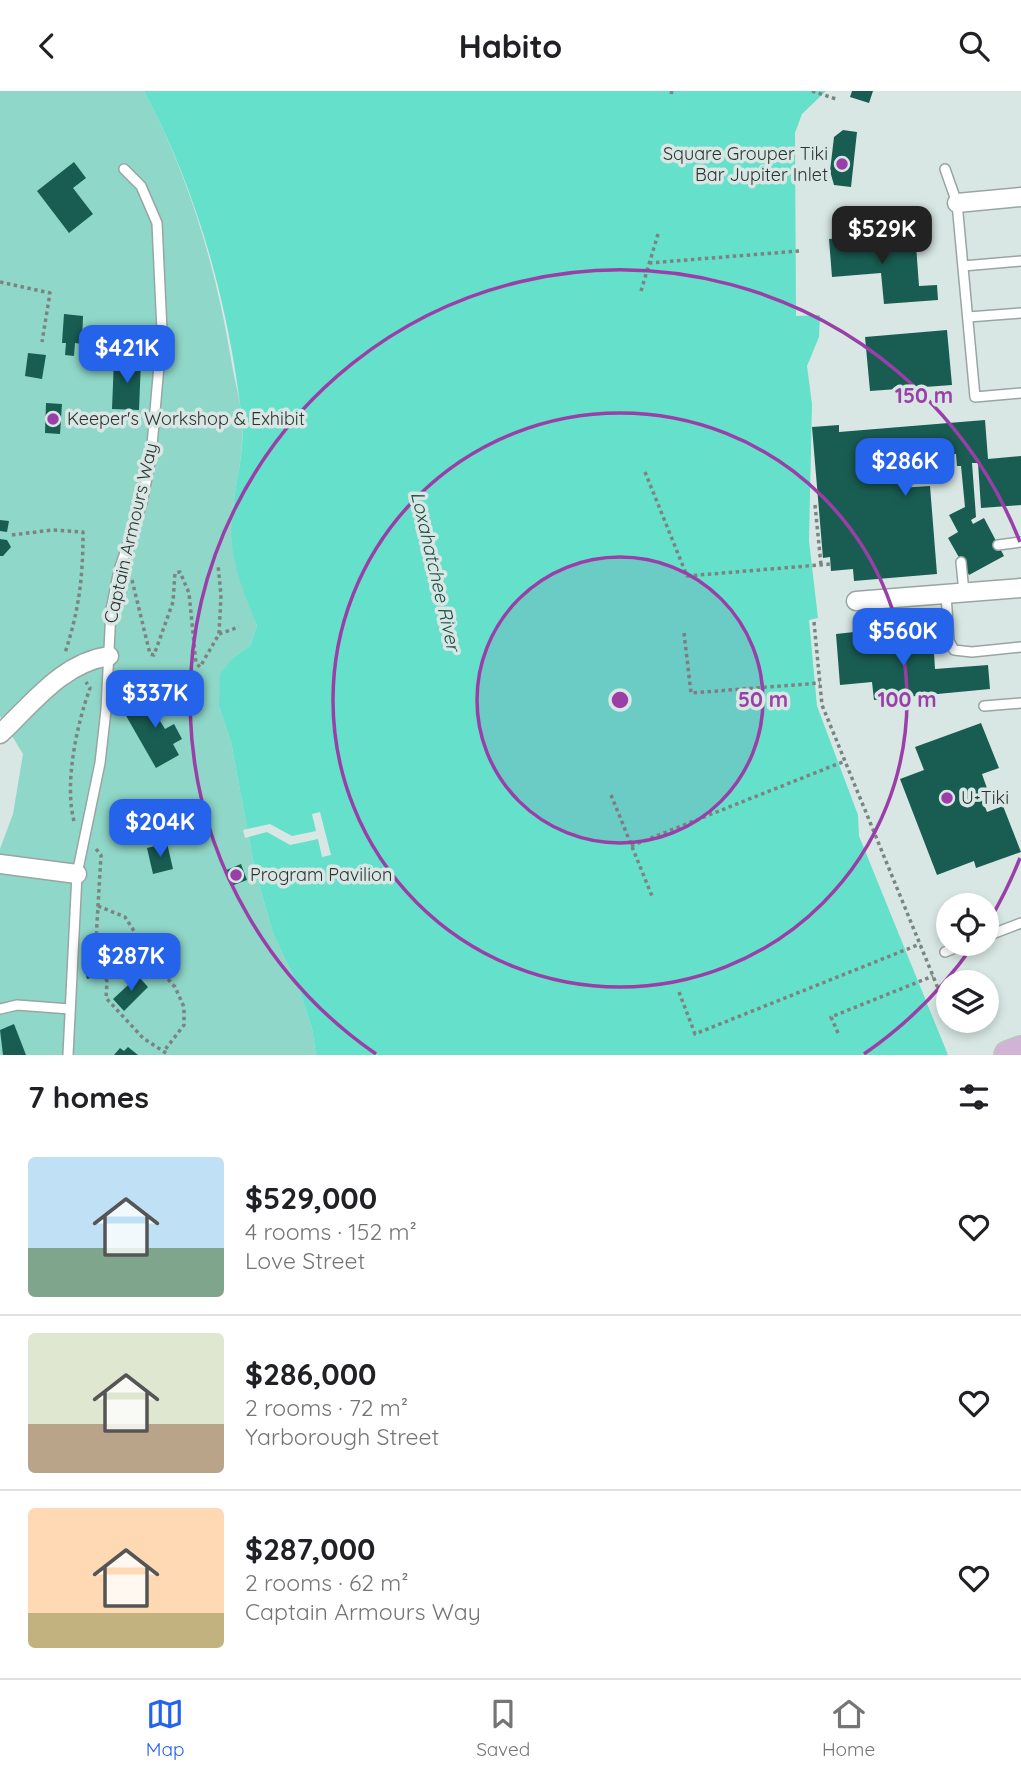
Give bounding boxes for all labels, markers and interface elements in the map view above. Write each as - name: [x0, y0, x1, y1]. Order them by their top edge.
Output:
- text: Habito: [459, 26, 562, 66]
- icon: back: [28, 27, 66, 65]
- icon: search: [955, 27, 993, 65]
- place label: Square Grouper Tiki Bar Jupiter Inlet: [663, 142, 828, 186]
- marker: Square Grouper Tiki Bar Jupiter Inlet: [834, 156, 850, 172]
- pin: $529K: [833, 207, 931, 266]
- text: $529K: [848, 214, 916, 243]
- pin: $421K: [78, 325, 176, 385]
- text: $421K: [95, 333, 159, 362]
- text: 150 m: [895, 382, 953, 408]
- place label: Keeper's Workshop & Exhibit: [67, 407, 305, 430]
- marker: Keeper's Workshop & Exhibit: [45, 411, 61, 427]
- pin: $286K: [856, 439, 954, 498]
- street label: Captain Armours Way: [99, 440, 162, 625]
- text: $286K: [871, 446, 939, 475]
- water label: Loxahatchee River: [406, 489, 467, 656]
- pin: $560K: [854, 609, 952, 668]
- text: $560K: [869, 616, 937, 645]
- pin: $337K: [106, 671, 204, 730]
- text: $337K: [122, 678, 188, 707]
- text: 50 m: [738, 686, 788, 712]
- text: 100 m: [877, 686, 937, 712]
- centre of rings: [608, 688, 632, 712]
- place label: U-Tiki: [961, 786, 1009, 809]
- marker: U-Tiki: [939, 790, 955, 806]
- pin: $204K: [111, 799, 209, 859]
- text: $204K: [125, 807, 195, 836]
- place label: Program Pavilion: [250, 863, 392, 886]
- marker: Program Pavilion: [228, 867, 244, 883]
- map controls: [936, 893, 999, 1033]
- button: locate: [936, 893, 999, 956]
- pin: $287K: [82, 933, 180, 993]
- text: $287K: [97, 941, 165, 970]
- button: layers: [936, 970, 999, 1033]
- text: 7 homes: [28, 1078, 149, 1116]
- icon: filters: [955, 1078, 993, 1116]
- text: $529,000: [245, 1179, 377, 1217]
- icon: home: [84, 1185, 168, 1269]
- icon: heart: [955, 1208, 993, 1246]
- text: 4 rooms · 152 m²: [245, 1217, 417, 1246]
- text: Love Street: [245, 1246, 365, 1275]
- text: $286,000: [245, 1355, 377, 1393]
- icon: home: [84, 1361, 168, 1445]
- icon: heart: [955, 1384, 993, 1422]
- text: 2 rooms · 72 m²: [245, 1393, 408, 1422]
- text: Yarborough Street: [245, 1422, 439, 1451]
- text: $287,000: [245, 1530, 376, 1568]
- icon: home: [84, 1536, 168, 1620]
- icon: heart: [955, 1559, 993, 1597]
- text: 2 rooms · 62 m²: [245, 1568, 409, 1597]
- text: Captain Armours Way: [245, 1597, 481, 1626]
- tab: Map: [146, 1695, 185, 1761]
- tab: Saved: [476, 1695, 530, 1761]
- tab: Home: [822, 1695, 875, 1761]

